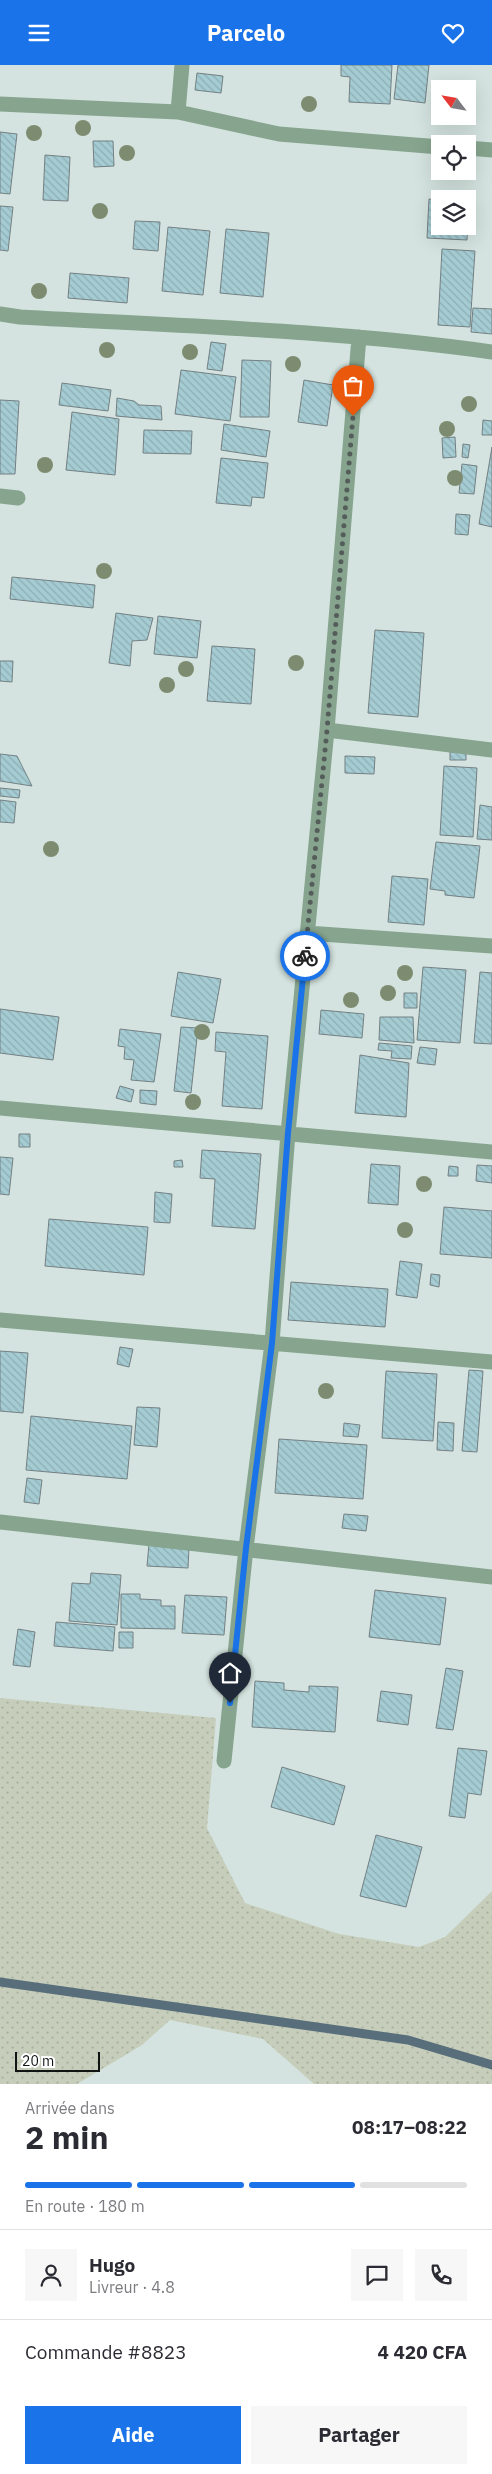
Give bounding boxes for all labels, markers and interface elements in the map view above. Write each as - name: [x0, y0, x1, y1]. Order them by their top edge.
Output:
- text: Parcelo: [207, 18, 285, 47]
- icon: menu: [25, 19, 53, 47]
- icon: heart: [439, 19, 467, 47]
- north arrow: [431, 80, 476, 125]
- map controls: [431, 80, 476, 235]
- button: locate: [431, 135, 476, 180]
- button: layers: [431, 190, 476, 235]
- pin: [332, 365, 374, 416]
- icon: bag: [339, 372, 367, 400]
- courier: [280, 931, 330, 981]
- icon: bike: [291, 942, 319, 970]
- pin: [209, 1652, 251, 1703]
- icon: home: [216, 1659, 244, 1687]
- scale bar: [15, 2049, 100, 2072]
- text: 20 m: [22, 2052, 54, 2070]
- text: Arrivée dans: [25, 2098, 115, 2118]
- text: 08:17–08:22: [352, 2115, 467, 2139]
- text: 2 min: [25, 2116, 109, 2158]
- text: En route · 180 m: [25, 2196, 145, 2216]
- button: person: [25, 2249, 77, 2301]
- button: chat: [351, 2249, 403, 2301]
- button: phone: [415, 2249, 467, 2301]
- text: Hugo: [89, 2253, 135, 2277]
- text: Livreur · 4.8: [89, 2277, 175, 2297]
- text: Commande #8823: [25, 2340, 187, 2364]
- text: 4 420 CFA: [378, 2340, 467, 2364]
- button: Aide: [25, 2406, 241, 2464]
- button: Partager: [251, 2406, 467, 2464]

